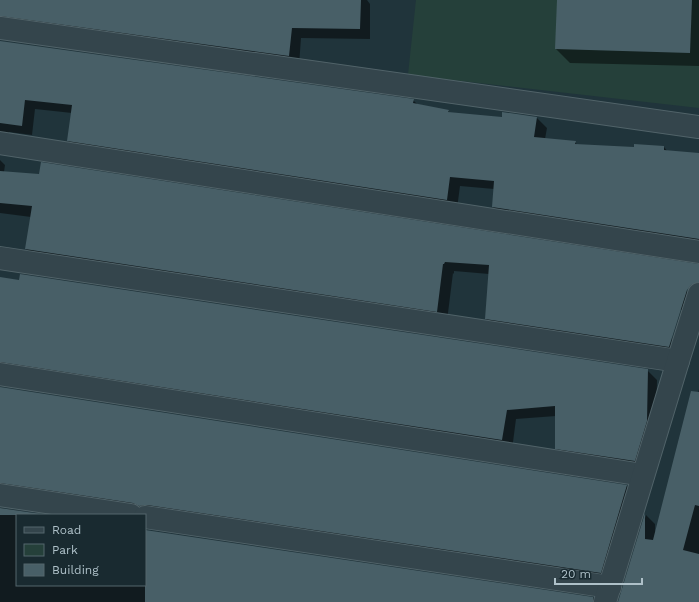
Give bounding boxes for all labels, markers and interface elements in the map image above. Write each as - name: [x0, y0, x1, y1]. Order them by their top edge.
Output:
- legend: [16, 514, 146, 586]
- text: Road: [52, 523, 81, 537]
- text: Park: [52, 543, 78, 557]
- scale bar: [555, 560, 642, 586]
- text: Building: [52, 563, 99, 577]
- text: 20 m: [561, 567, 591, 581]

